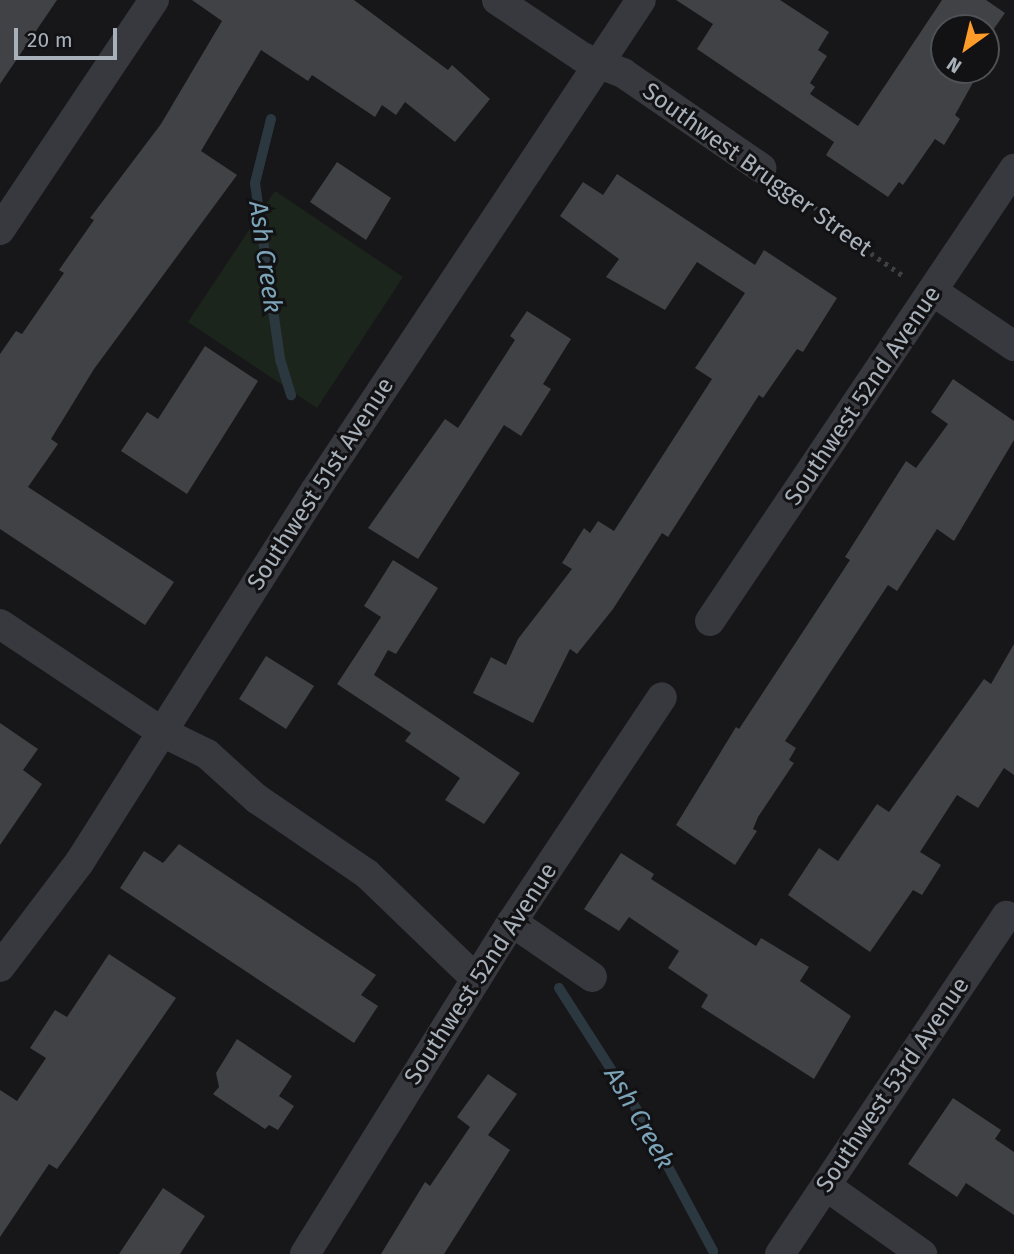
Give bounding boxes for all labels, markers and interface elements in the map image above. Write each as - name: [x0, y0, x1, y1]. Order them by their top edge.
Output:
- scale bar: [18, 14, 121, 58]
- north arrow: [930, 14, 1000, 84]
- text: 20 m: [27, 27, 73, 53]
- text: N: [942, 52, 966, 78]
- street label: Southwest Brugger Street: [637, 77, 877, 263]
- water label: Ash Creek: [242, 199, 288, 315]
- street label: Southwest 52nd Avenue: [779, 281, 947, 511]
- street label: Southwest 51st Avenue: [242, 372, 400, 596]
- street label: Southwest 52nd Avenue: [399, 858, 563, 1090]
- street label: Southwest 53rd Avenue: [810, 972, 976, 1198]
- water label: Ash Creek: [597, 1061, 681, 1175]

